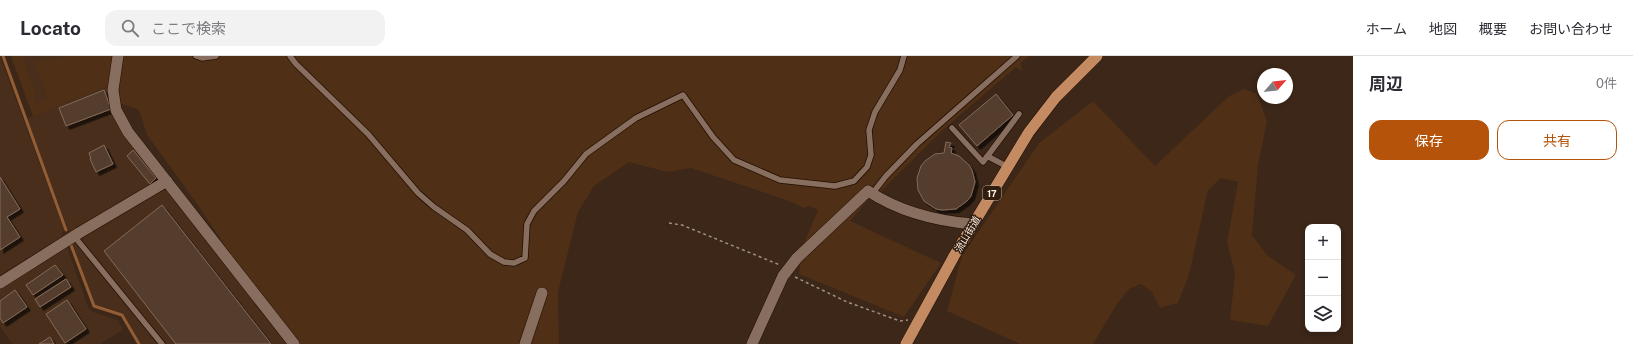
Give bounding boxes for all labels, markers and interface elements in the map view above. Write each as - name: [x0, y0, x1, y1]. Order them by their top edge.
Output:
- search box: [105, 10, 385, 46]
- text: Locato: [20, 17, 81, 39]
- icon: search: [119, 17, 141, 39]
- text: ここで検索: [151, 20, 226, 37]
- text: ホーム: [1365, 21, 1407, 37]
- text: 地図: [1429, 21, 1457, 37]
- text: 概要: [1479, 21, 1507, 37]
- text: お問い合わせ: [1529, 21, 1613, 37]
- north arrow: [1257, 68, 1293, 104]
- text: 周辺: [1369, 74, 1403, 94]
- text: 0件: [1596, 76, 1617, 91]
- button: 保存: [1369, 120, 1489, 160]
- button: 共有: [1497, 120, 1617, 160]
- road number: 17: [983, 186, 1001, 200]
- street label: 流山街道: [952, 214, 982, 254]
- map controls: [1305, 224, 1341, 332]
- button: +: [1305, 224, 1341, 260]
- button: −: [1305, 260, 1341, 296]
- button: layers: [1305, 296, 1341, 332]

